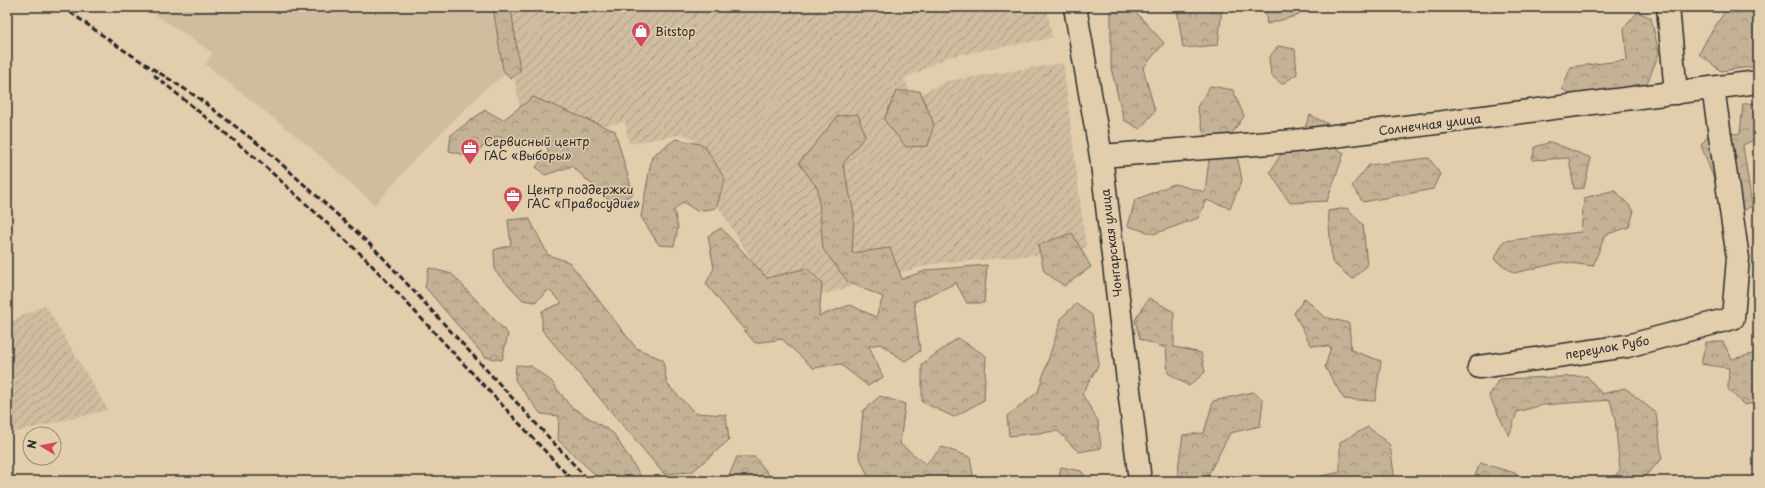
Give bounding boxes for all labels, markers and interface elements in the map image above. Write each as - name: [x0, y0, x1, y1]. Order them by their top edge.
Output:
- shop icon: Bitstop: [630, 20, 652, 48]
- place label: Bitstop: [655, 22, 695, 40]
- street label: Солнечная улица: [1378, 109, 1483, 139]
- place label: Сервисный центр ГАС «Выборы»: [484, 132, 589, 164]
- office icon: Сервисный центр ГАС «Выборы»: [459, 137, 481, 165]
- place label: Центр поддержки ГАС «Правосудие»: [527, 180, 640, 212]
- office icon: Центр поддержки ГАС «Правосудие»: [502, 185, 524, 213]
- street label: Чонгарская улица: [1095, 187, 1127, 298]
- street label: переулок Рубо: [1563, 331, 1651, 363]
- north arrow: [22, 426, 62, 466]
- text: N: [23, 438, 41, 450]

